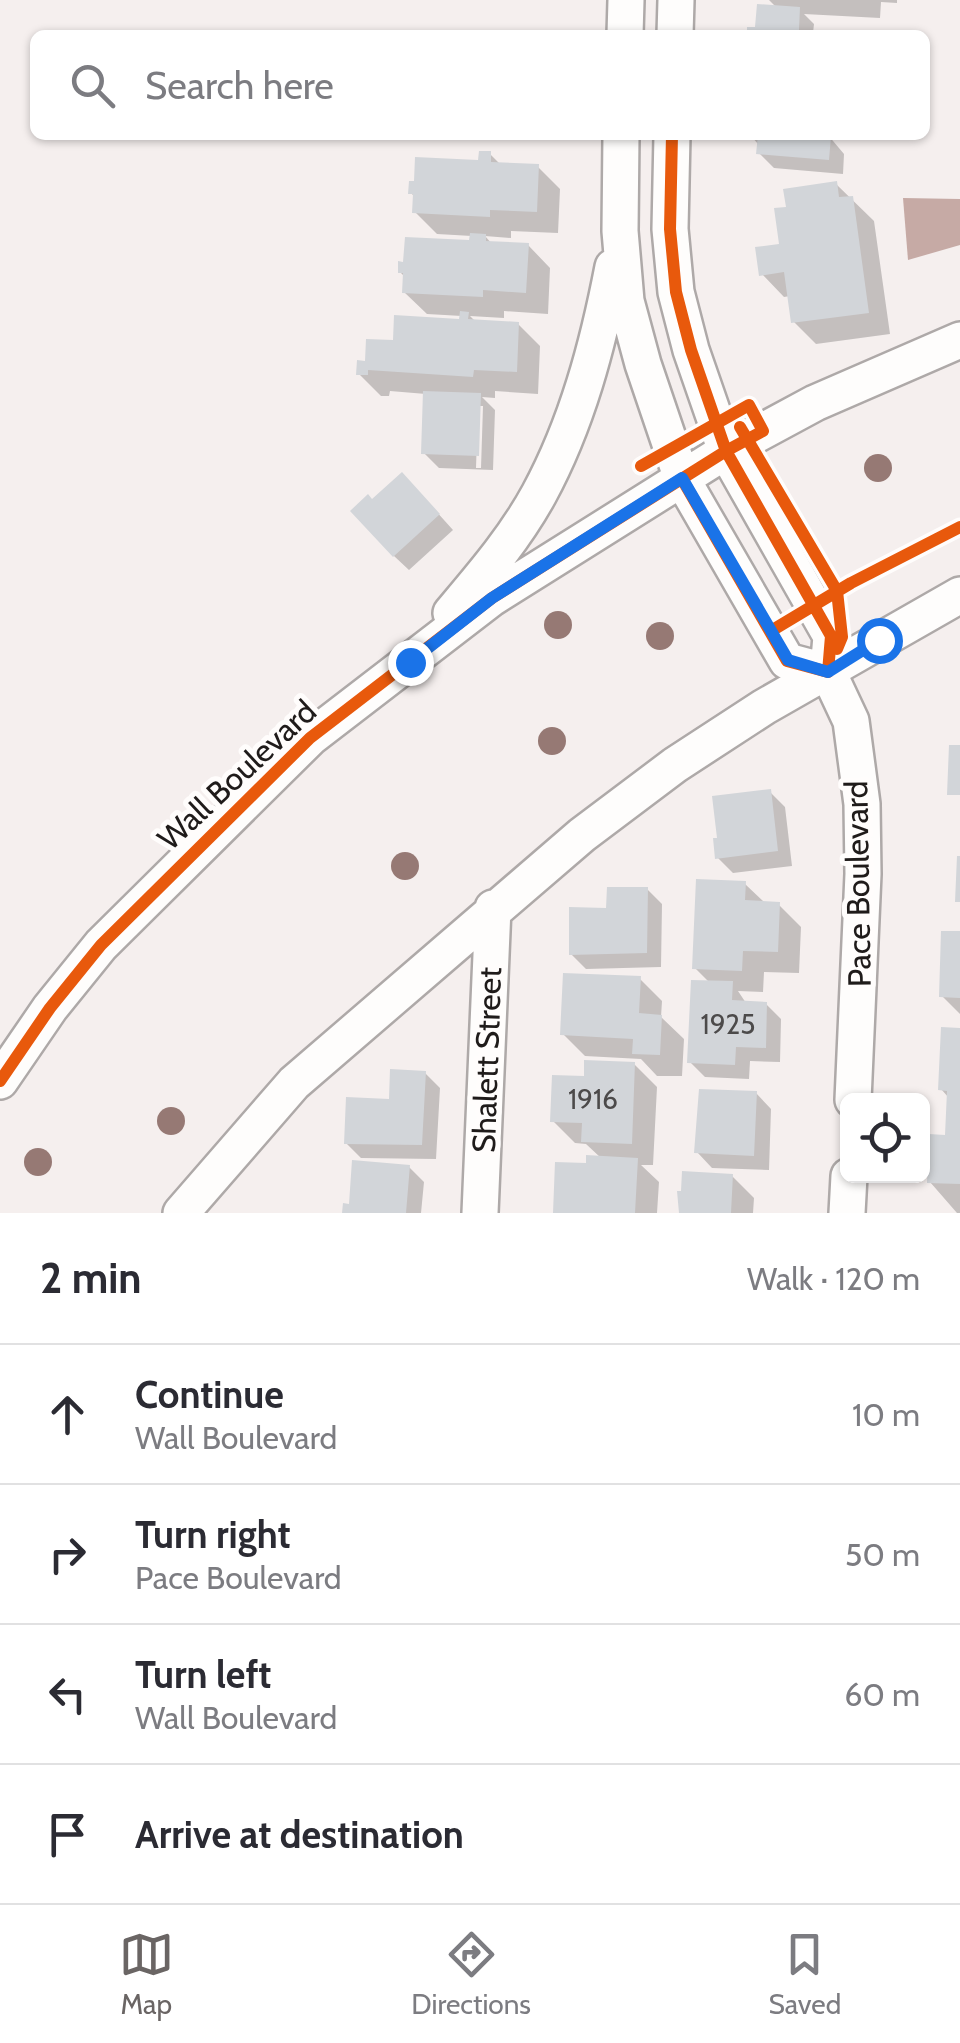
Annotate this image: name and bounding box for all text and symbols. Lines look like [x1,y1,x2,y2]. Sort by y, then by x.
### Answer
search box [30,30,930,140]
icon: search [65,58,120,113]
text: Search here [145,62,334,109]
route start [857,618,903,664]
route end [388,640,434,686]
street label: Wall Boulevard [149,691,324,858]
street label: Pace Boulevard [836,780,879,988]
street label: Shalett Street [464,966,509,1154]
house number: 1925 [701,1007,755,1041]
house number: 1916 [568,1082,618,1116]
map controls [840,1093,930,1183]
button: locate [840,1093,930,1183]
text: 2 min [40,1252,141,1304]
text: Walk · 120 m [747,1259,920,1298]
text: Continue [135,1371,284,1418]
icon: ahead [40,1387,95,1442]
text: 10 m [852,1395,920,1434]
text: Wall Boulevard [135,1418,337,1457]
text: Turn right [135,1511,291,1558]
icon: right [40,1527,95,1582]
text: 50 m [845,1535,920,1574]
text: Pace Boulevard [135,1558,342,1597]
text: Turn left [135,1651,271,1698]
icon: left [40,1667,95,1722]
text: 60 m [844,1675,920,1714]
text: Wall Boulevard [135,1698,337,1737]
icon: arrive [40,1807,95,1862]
text: Arrive at destination [135,1811,464,1858]
tab: Map [119,1927,174,2021]
tab: Directions [411,1927,531,2021]
tab: Saved [769,1927,841,2021]

